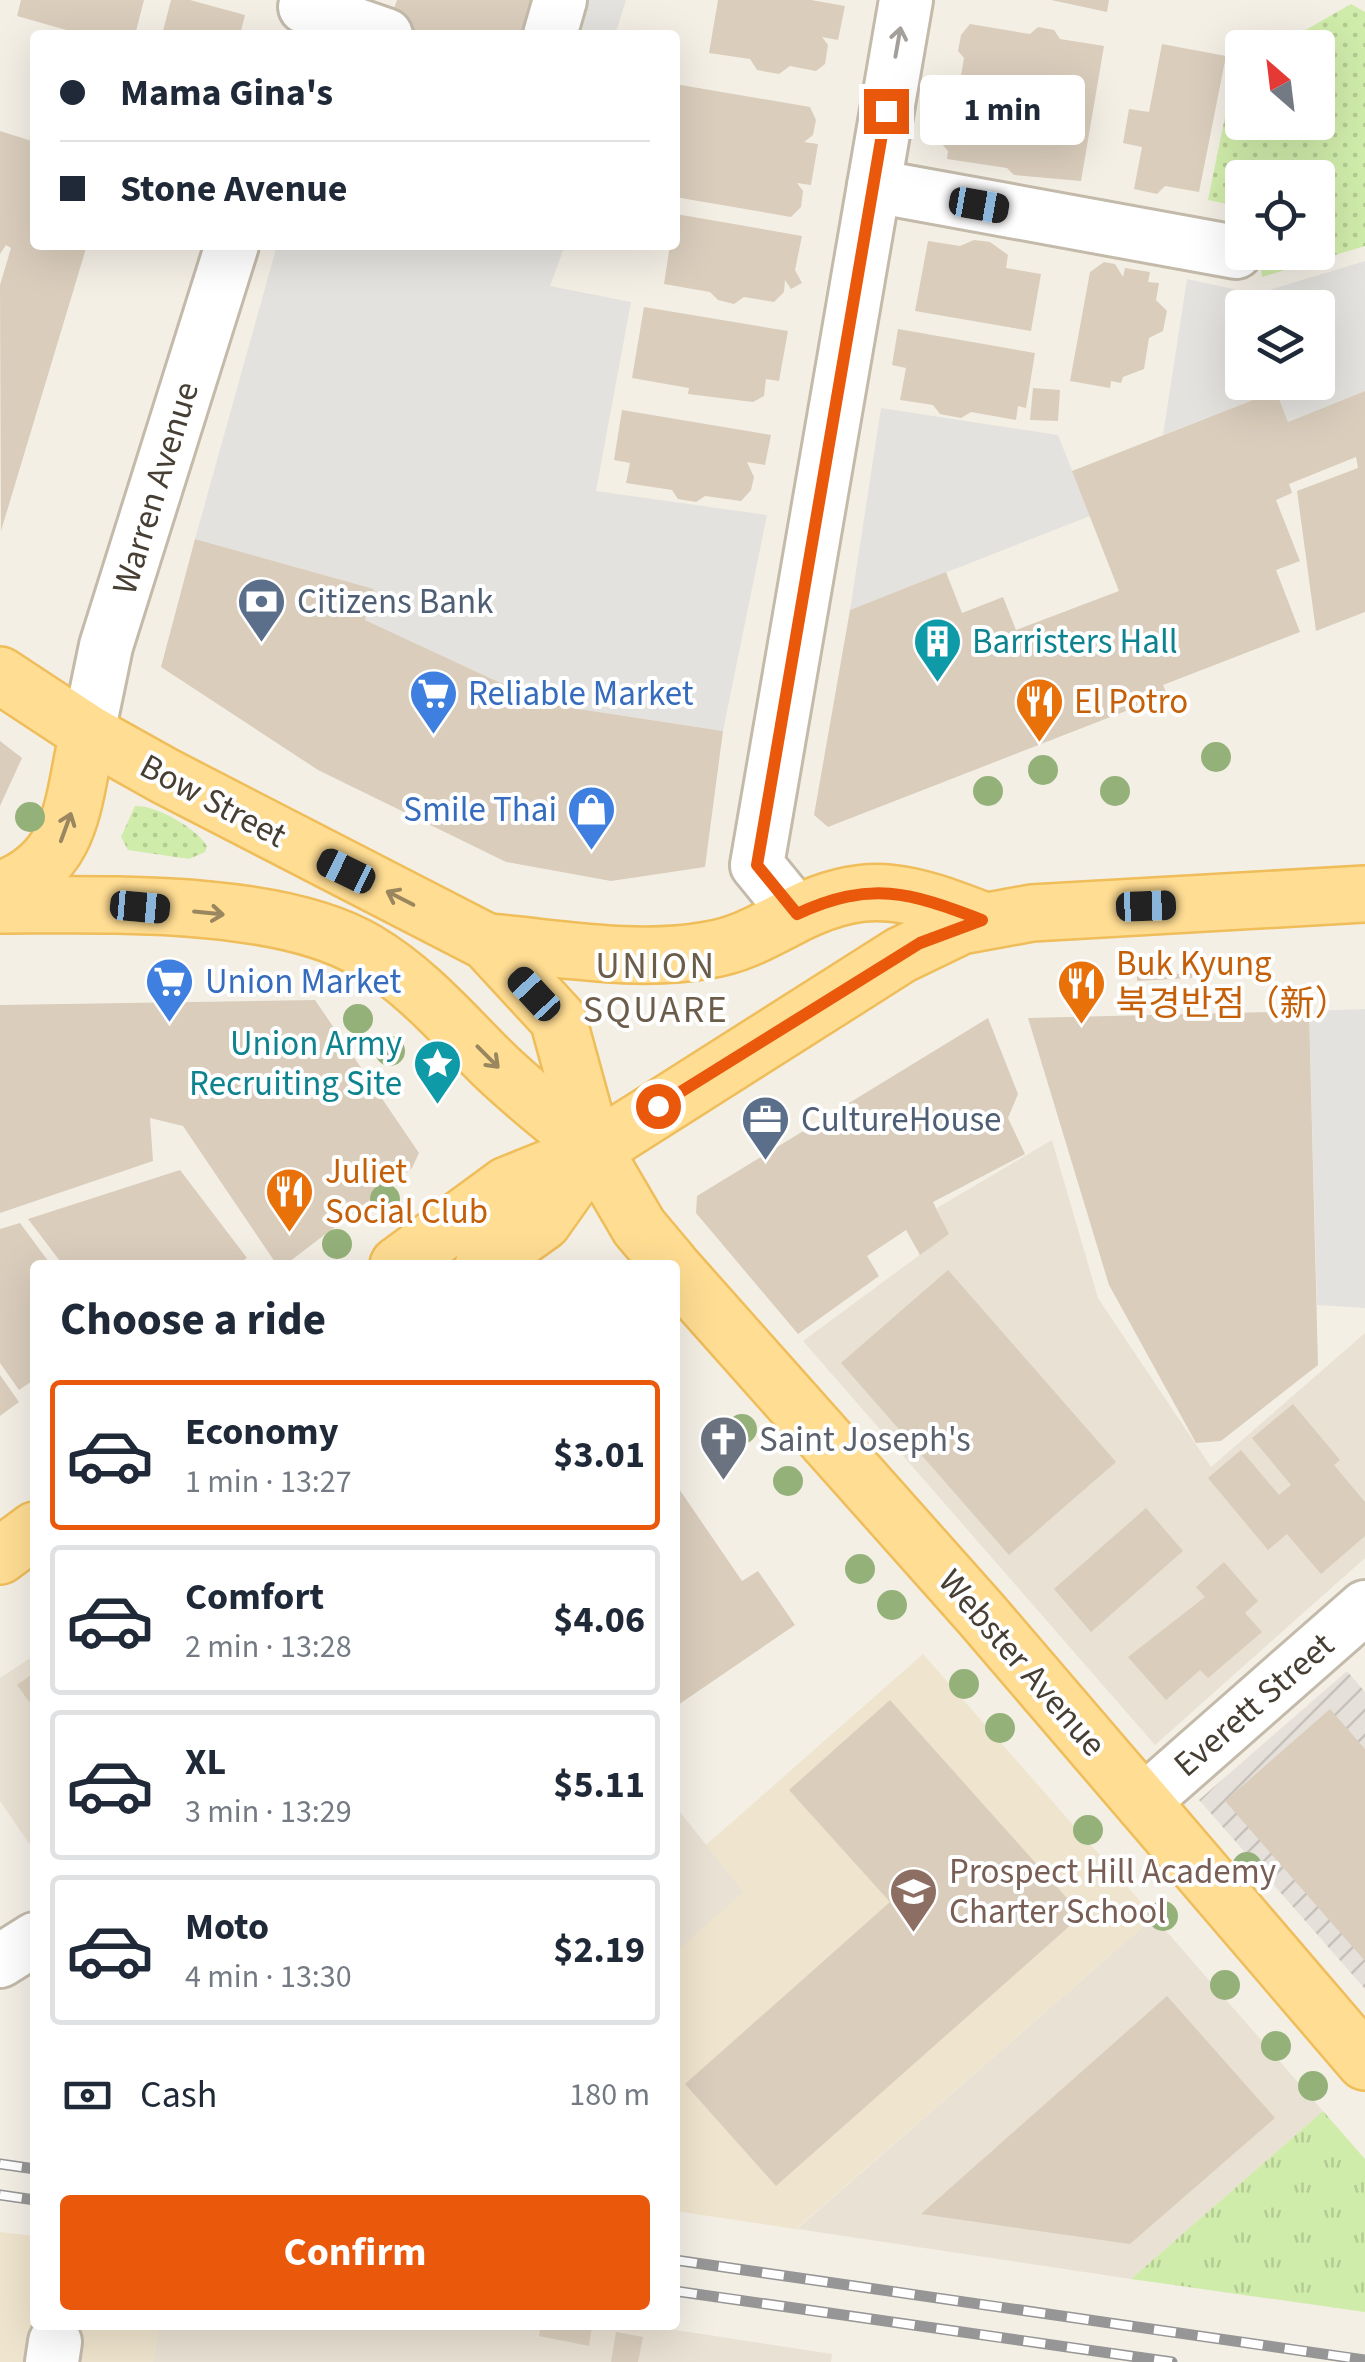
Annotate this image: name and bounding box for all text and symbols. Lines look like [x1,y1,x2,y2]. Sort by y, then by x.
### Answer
one-way arrow [889,26,908,59]
north arrow [1225,30,1335,140]
map controls [1225,30,1335,400]
text: Mama Gina's [120,66,333,120]
callout: 1 min [921,76,1086,146]
text: 1 min [964,87,1041,133]
route end [864,89,909,134]
button: locate [1225,160,1335,270]
text: Stone Avenue [120,162,347,216]
car [947,185,1011,225]
button: layers [1225,290,1335,400]
street label: Warren Avenue [100,376,212,600]
bank icon: Citizens Bank [236,576,288,644]
place label: Citizens Bank [297,577,494,627]
building icon: Barristers Hall [911,616,963,684]
place label: Barristers Hall [972,617,1178,667]
supermarket icon: Reliable Market [407,668,459,736]
place label: Reliable Market [468,669,694,719]
restaurant icon: El Potro [1013,676,1065,744]
place label: El Potro [1074,677,1188,727]
street label: Bow Street [131,742,295,861]
shop icon: Smile Thai [566,784,618,852]
place label: Smile Thai [403,785,557,835]
one-way arrow [58,812,76,843]
car [312,844,380,898]
one-way arrow [386,888,416,907]
car [109,889,171,925]
car [1115,890,1177,922]
one-way arrow [193,904,225,923]
district label: UNION SQUARE [583,939,729,1037]
place label: Buk Kyung 북경반점（新） [1116,939,1350,1029]
supermarket icon: Union Market [144,956,196,1024]
place label: Union Market [205,957,401,1007]
restaurant icon: Buk Kyung 북경반점（新） [1055,958,1107,1026]
car [503,962,565,1026]
place label: Union Army Recruiting Site [189,1019,402,1109]
place icon: Union Army Recruiting Site [411,1038,463,1106]
one-way arrow [476,1045,500,1069]
route start [636,1084,681,1129]
office icon: CultureHouse [740,1094,792,1162]
place label: CultureHouse [801,1095,1001,1145]
place label: Juliet Social Club [325,1147,488,1237]
restaurant icon: Juliet Social Club [264,1166,316,1234]
text: Choose a ride [60,1288,326,1352]
text: Economy [185,1405,338,1459]
icon: car [65,1410,155,1500]
church icon: Saint Joseph's [698,1414,750,1482]
place label: Saint Joseph's [759,1415,971,1465]
text: $3.01 [553,1428,645,1482]
text: 1 min · 13:27 [185,1459,352,1505]
street label: Webster Avenue [926,1558,1118,1768]
text: Comfort [185,1570,324,1624]
icon: car [65,1575,155,1665]
text: $4.06 [553,1593,645,1647]
street label: Everett Street [1163,1621,1345,1789]
text: 2 min · 13:28 [185,1624,352,1670]
text: XL [185,1735,226,1789]
icon: car [65,1740,155,1830]
text: $5.11 [553,1758,645,1812]
text: 3 min · 13:29 [185,1789,352,1835]
place label: Prospect Hill Academy Charter School [949,1847,1276,1937]
school or university icon: Prospect Hill Academy Charter School [888,1866,940,1934]
text: Moto [185,1900,269,1954]
icon: car [65,1905,155,1995]
text: $2.19 [553,1923,645,1977]
text: 4 min · 13:30 [185,1954,352,2000]
icon: cash [60,2068,115,2123]
text: Cash [140,2068,217,2122]
text: 180 m [569,2072,650,2118]
button: Confirm [60,2195,650,2310]

